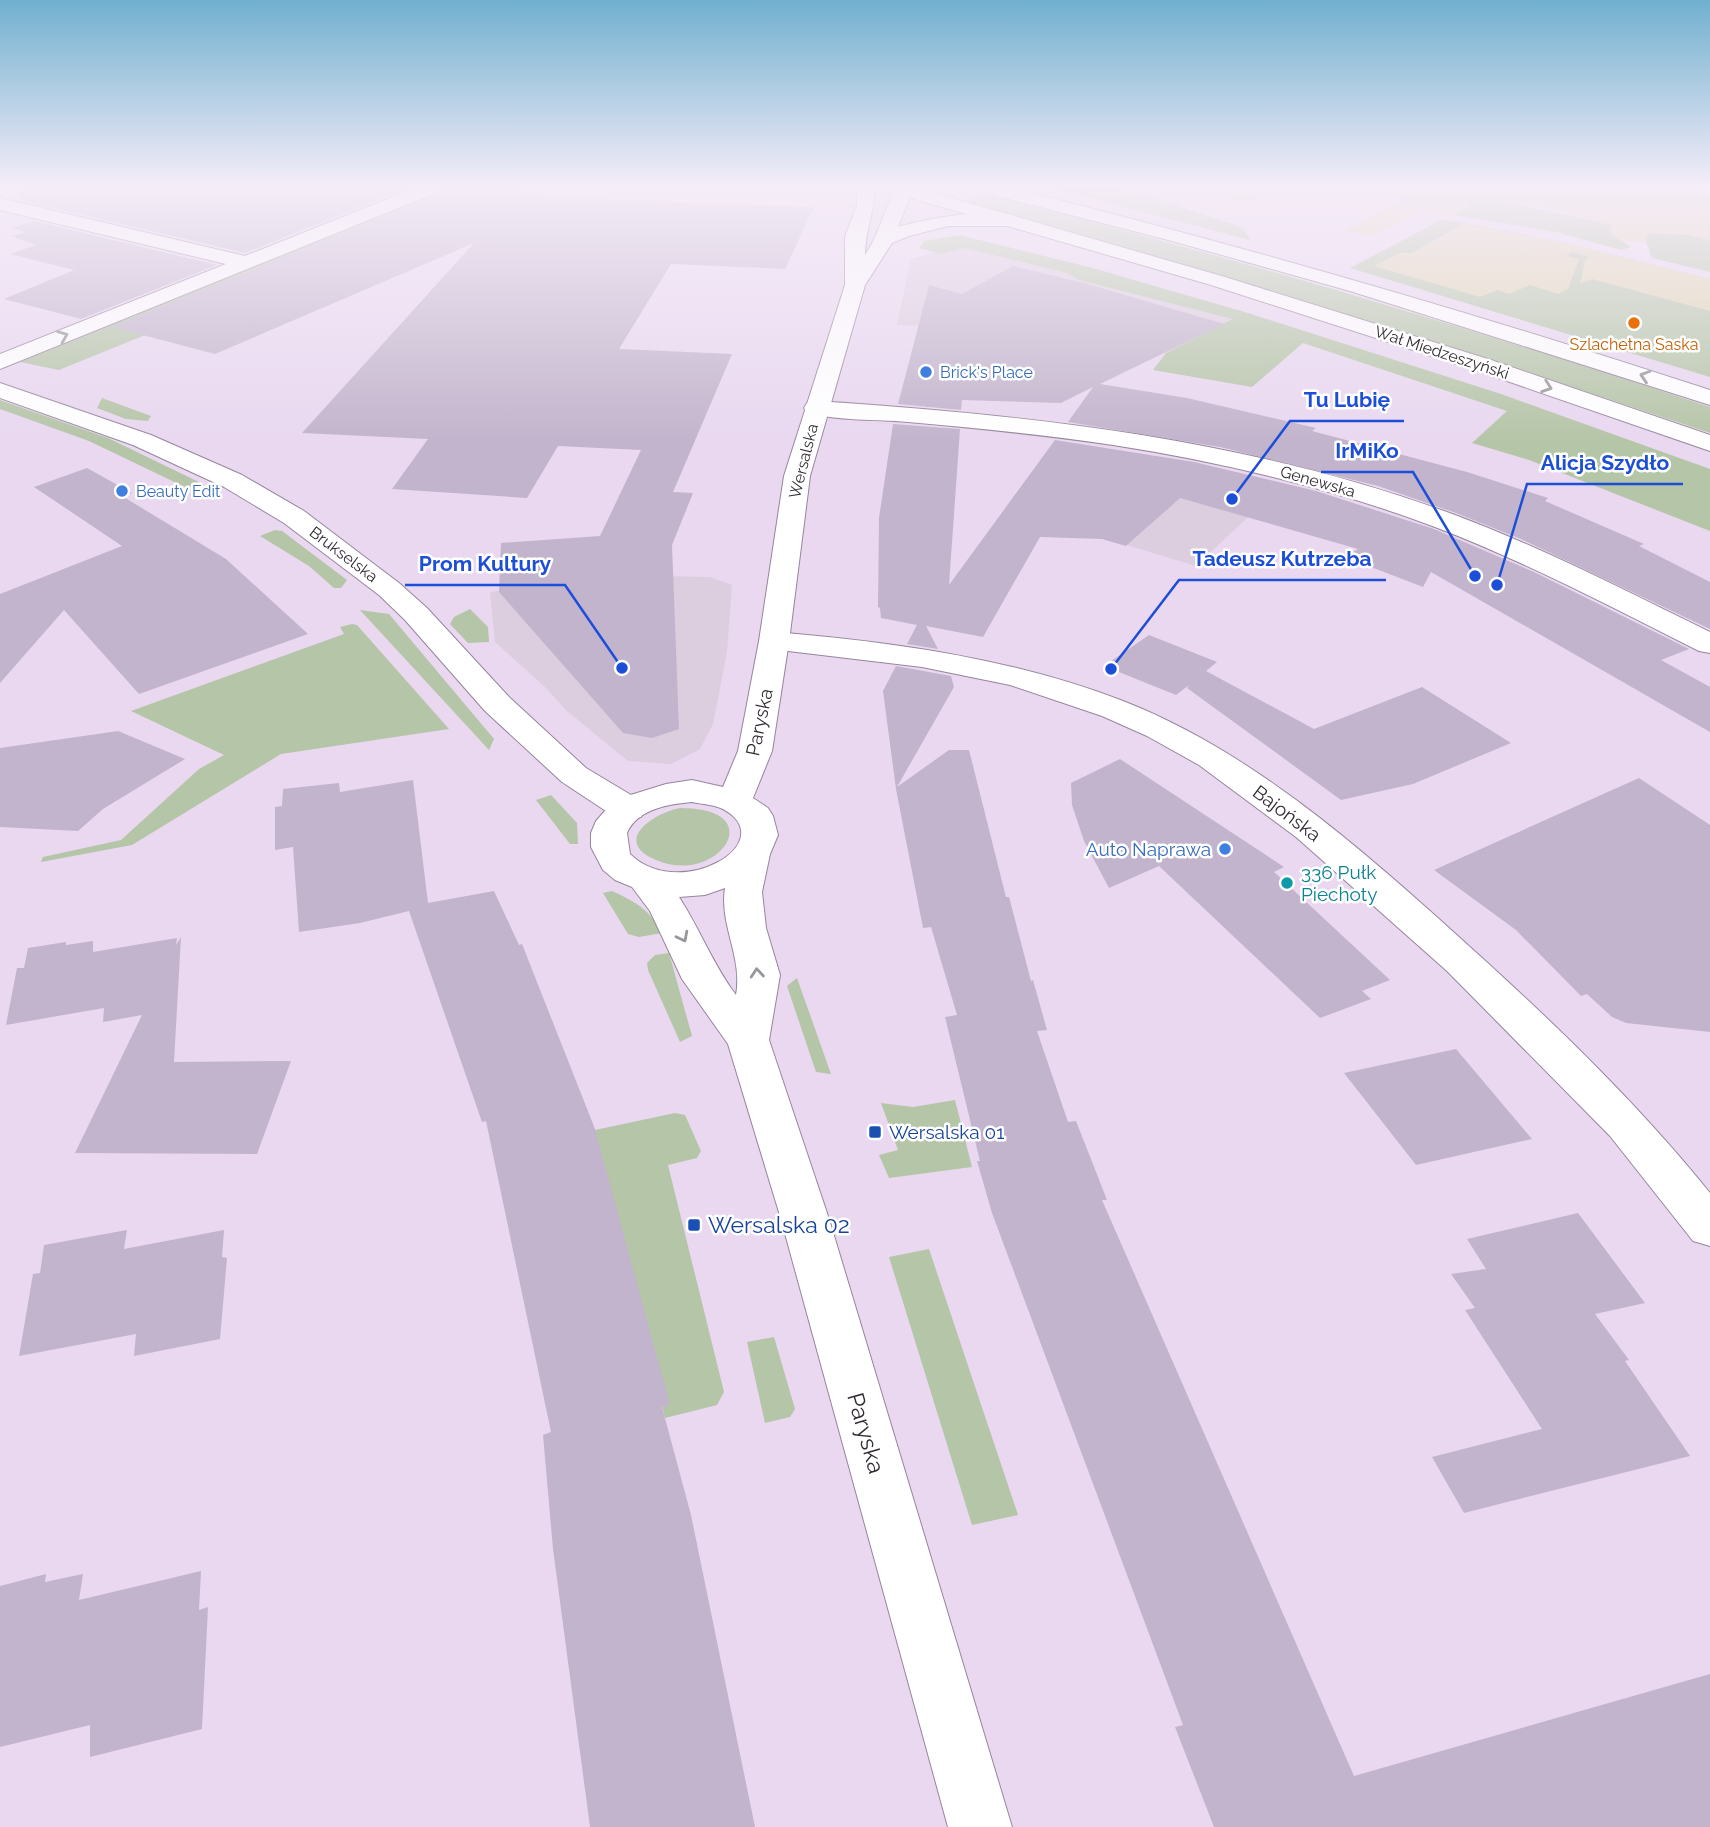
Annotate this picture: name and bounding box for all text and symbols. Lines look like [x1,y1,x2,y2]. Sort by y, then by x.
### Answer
marker: Szlachetna Saska [1626,315,1642,331]
street label: Wał Miedzeszyński [1372,322,1511,383]
one-way arrow [57,330,69,344]
place label: Szlachetna Saska [1570,335,1698,354]
place label: Brick's Place [940,363,1033,382]
marker: Brick's Place [918,364,934,380]
one-way arrow [1639,370,1651,385]
callout: Tu Lubię [1290,379,1404,421]
one-way arrow [1541,379,1553,393]
text: Tu Lubię [1304,387,1391,412]
street label: Wersalska [785,422,822,500]
callout: IrMiKo [1321,430,1413,472]
text: IrMiKo [1335,438,1399,463]
callout: Alicja Szydło [1527,442,1683,484]
text: Alicja Szydło [1541,450,1669,475]
street label: Genewska [1278,462,1358,501]
place label: Beauty Edit [136,482,221,501]
marker: Beauty Edit [114,483,130,499]
street label: Brukselska [306,523,382,586]
callout: Tadeusz Kutrzeba [1179,538,1386,580]
callout: Prom Kultury [405,543,565,585]
text: Tadeusz Kutrzeba [1192,546,1372,571]
text: Prom Kultury [419,551,552,576]
street label: Paryska [741,686,777,758]
street label: Bajońska [1249,780,1325,846]
place label: Auto Naprawa [1086,838,1211,860]
marker: Auto Naprawa [1217,841,1233,857]
place label: 336 Pułk Piechoty [1301,861,1377,905]
marker: 336 Pułk Piechoty [1279,875,1295,891]
one-way arrow [675,930,688,942]
one-way arrow [750,967,765,978]
place label: Wersalska 01 [889,1121,1004,1143]
marker: Wersalska 01 [867,1124,883,1140]
place label: Wersalska 02 [708,1211,850,1238]
marker: Wersalska 02 [686,1217,702,1233]
street label: Paryska [842,1389,891,1476]

